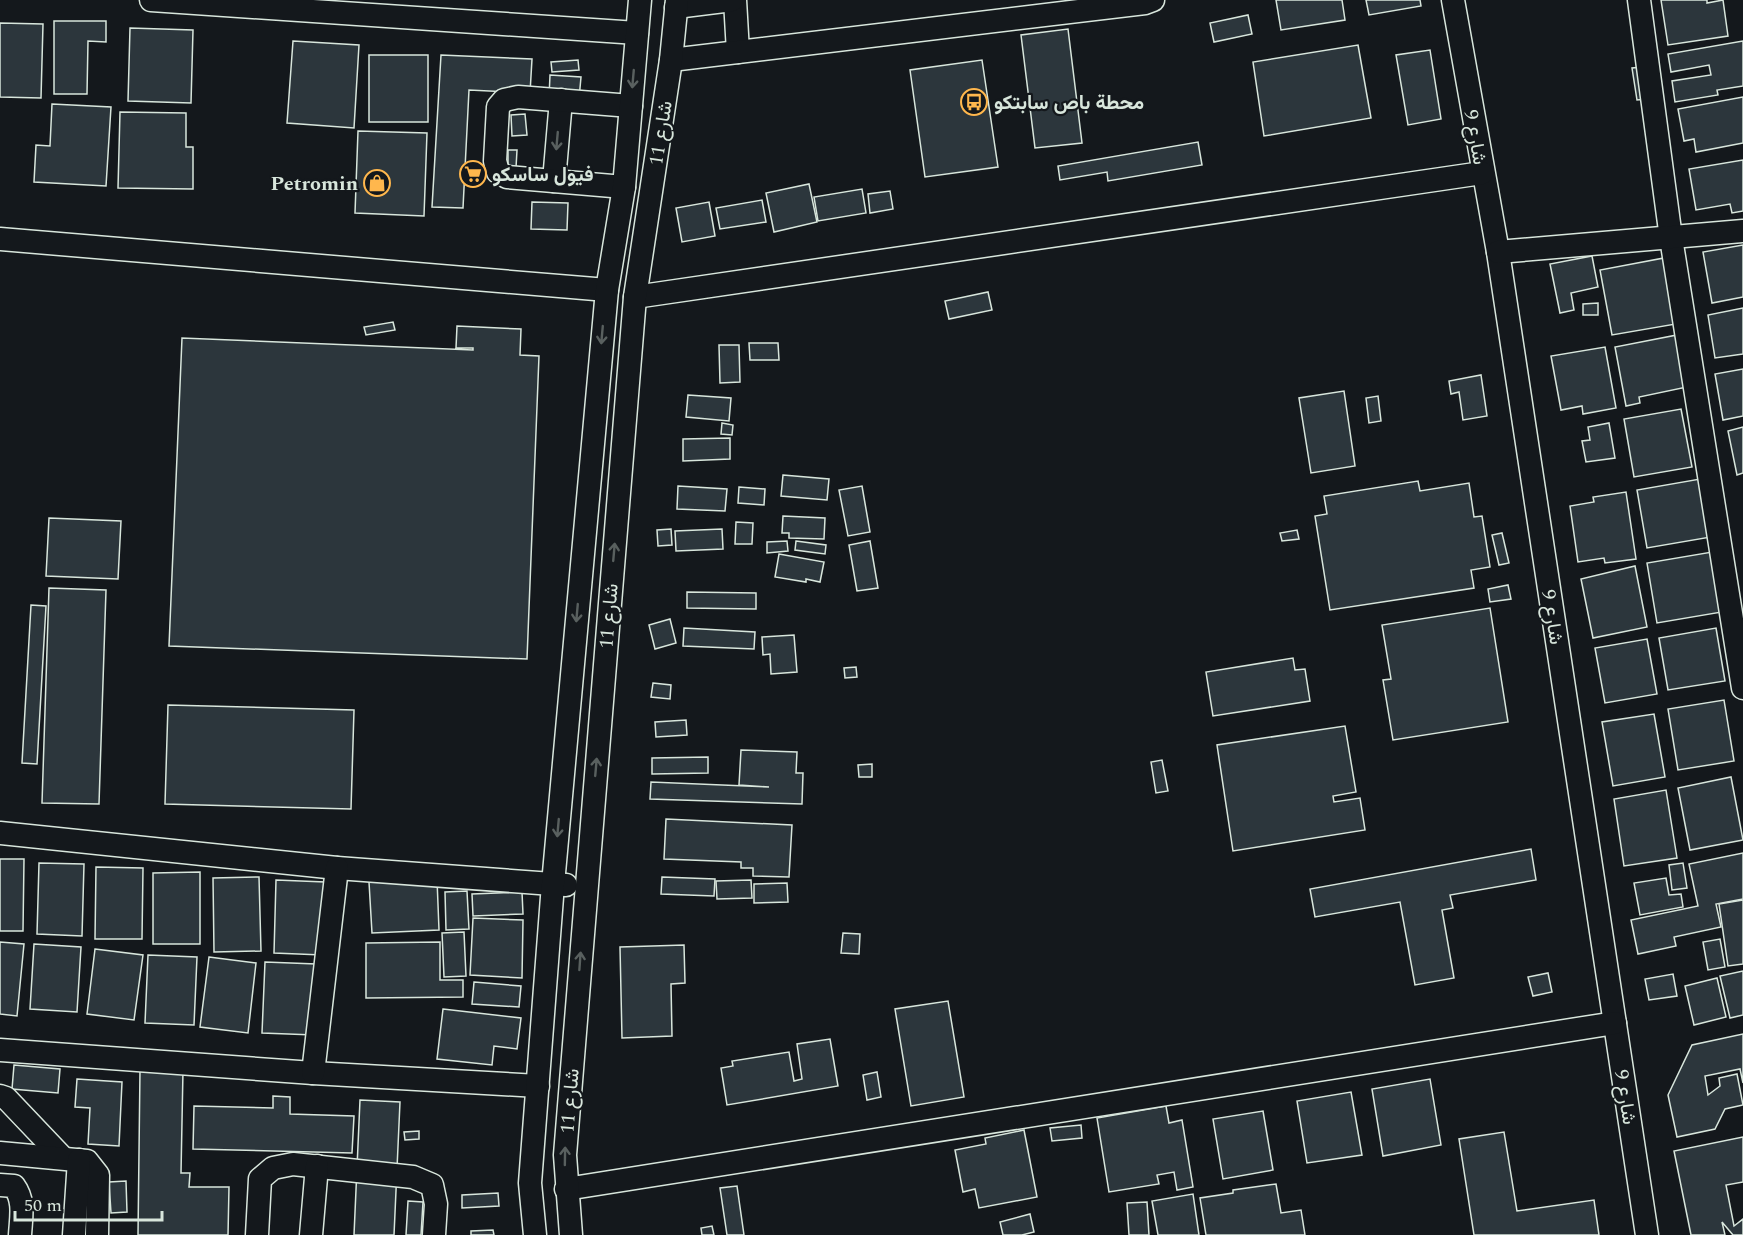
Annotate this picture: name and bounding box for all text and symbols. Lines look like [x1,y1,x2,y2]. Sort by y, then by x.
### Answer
one-way arrow [627,69,638,89]
bus stop icon: محطة باص سابتكو [959,87,989,117]
place label: محطة باص سابتكو [994,88,1144,118]
street label: شارع 11 [641,99,681,168]
street label: شارع 9 [1455,107,1495,167]
one-way arrow [551,130,562,150]
supermarket icon: فيول ساسكو [458,159,488,189]
place label: فيول ساسكو [492,160,594,190]
shop icon: Petromin [362,168,392,198]
place label: Petromin [270,169,358,199]
one-way arrow [597,325,608,345]
one-way arrow [609,542,620,562]
street label: شارع 11 [591,582,627,650]
street label: شارع 9 [1533,588,1571,647]
one-way arrow [571,603,582,623]
one-way arrow [591,758,602,777]
one-way arrow [552,818,563,838]
one-way arrow [575,952,586,972]
street label: شارع 11 [552,1067,588,1135]
street label: شارع 9 [1606,1068,1644,1127]
one-way arrow [560,1146,571,1166]
scale bar [15,1184,162,1222]
text: 50 m [24,1192,62,1219]

